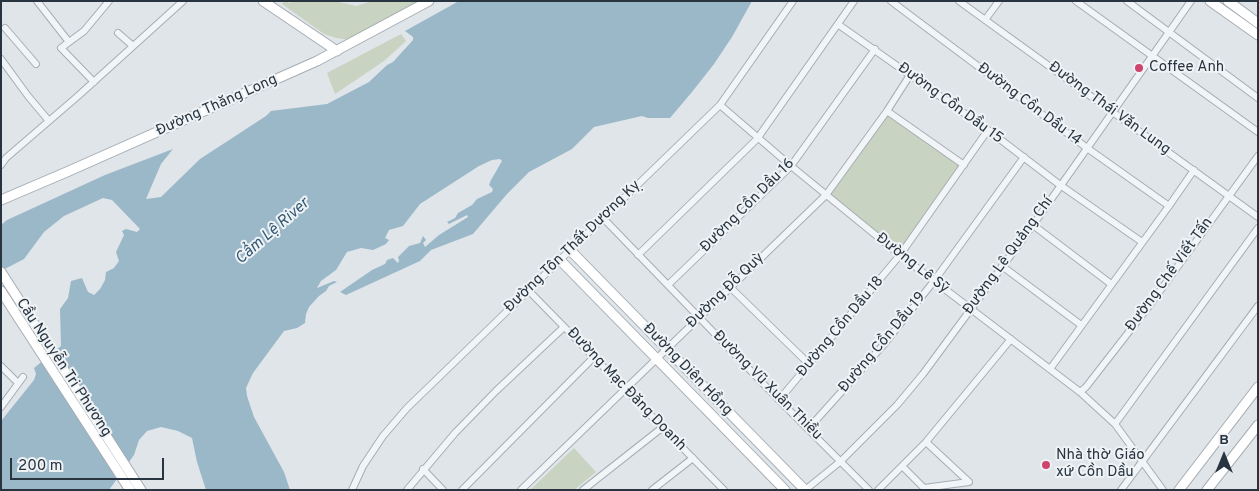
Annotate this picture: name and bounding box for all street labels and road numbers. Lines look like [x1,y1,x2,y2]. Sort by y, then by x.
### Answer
street label: Đường Thái Văn Lung [1044,59,1174,159]
street label: Đường Cồn Dầu 15 [894,60,1006,148]
street label: Đường Cồn Dầu 14 [973,60,1085,150]
street label: Đường Thăng Long [154,71,280,141]
street label: Đường Cồn Dầu 16 [697,155,799,257]
street label: Đường Tôn Thất Dương Kỵ [501,177,645,317]
street label: Đường Lê Quảng Chí [960,194,1058,318]
street label: Đường Chế Viết Tấn [1123,215,1217,335]
street label: Đường Lê Sỹ [872,230,952,298]
street label: Đường Đỗ Quỳ [683,250,769,332]
street label: Đường Cồn Dầu 18 [794,273,888,381]
street label: Đường Cồn Dầu 19 [836,289,930,397]
street label: Cầu Nguyễn Tri Phương [11,295,115,441]
street label: Đường Diên Hồng [638,320,736,420]
street label: Đường Mạc Đăng Doanh [562,325,690,455]
street label: Đường Vũ Xuân Thiều [709,328,825,444]

